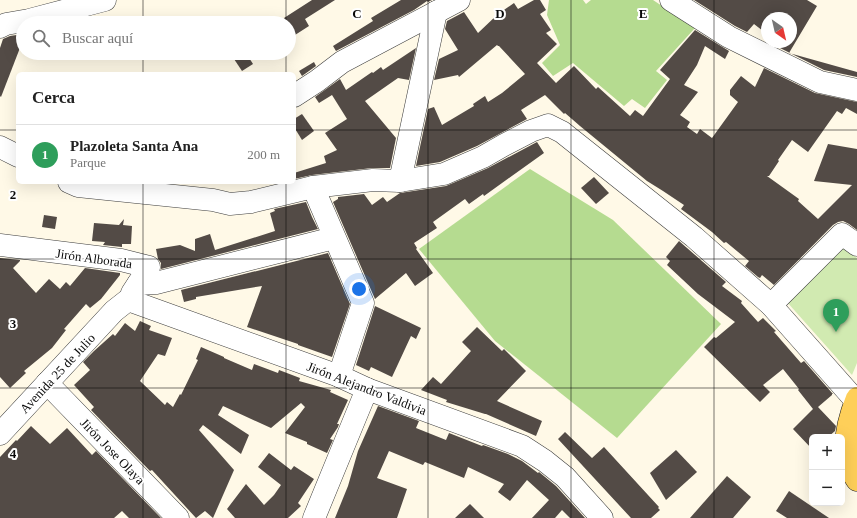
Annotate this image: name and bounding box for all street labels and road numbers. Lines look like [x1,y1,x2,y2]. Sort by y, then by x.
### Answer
street label: Jirón Alborada [55,246,133,271]
street label: Avenida 25 de Julio [17,330,98,416]
street label: Jirón Alejandro Valdivia [305,359,429,418]
street label: Jirón Jose Olaya [77,415,148,488]

